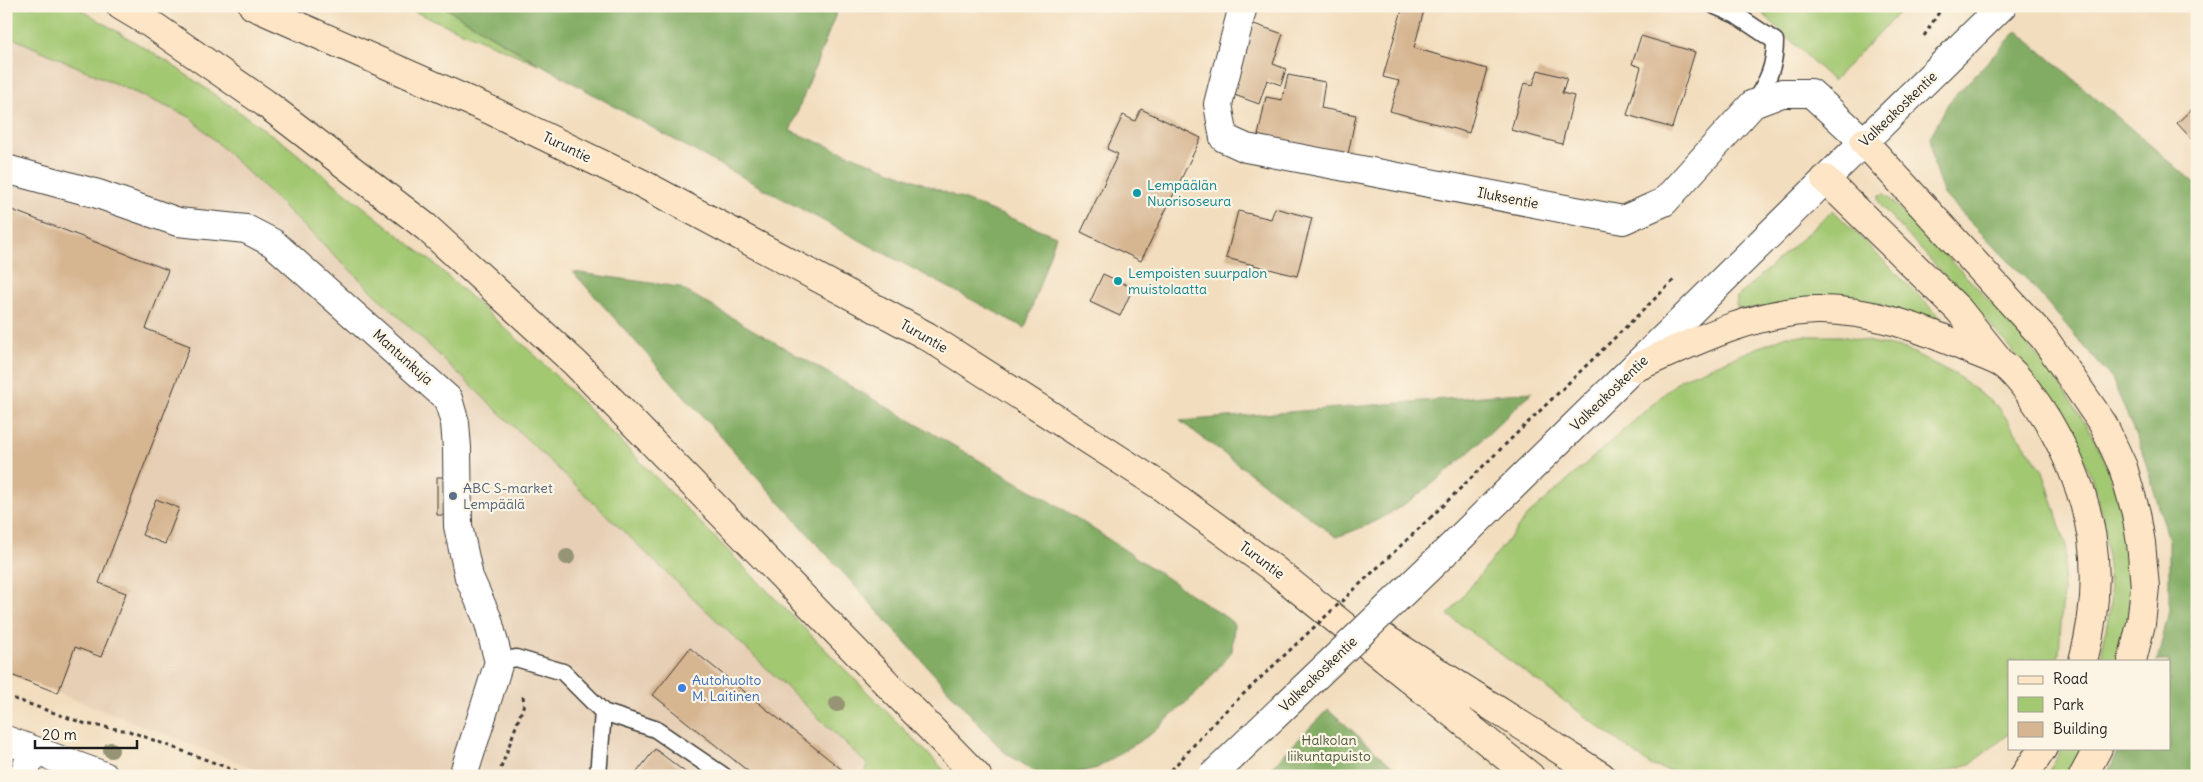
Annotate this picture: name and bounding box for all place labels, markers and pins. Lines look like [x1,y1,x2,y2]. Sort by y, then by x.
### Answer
place label: Lempäälän Nuorisoseura [1147,176,1231,210]
marker: Lempäälän Nuorisoseura [1131,187,1143,199]
place label: Lempoisten suurpalon muistolaatta [1128,264,1267,298]
marker: Lempoisten suurpalon muistolaatta [1112,275,1124,287]
place label: ABC S-market Lempäälä [463,479,553,513]
marker: ABC S-market Lempäälä [447,490,459,502]
place label: Autohuolto M. Laitinen [692,671,762,705]
marker: Autohuolto M. Laitinen [676,682,688,694]

